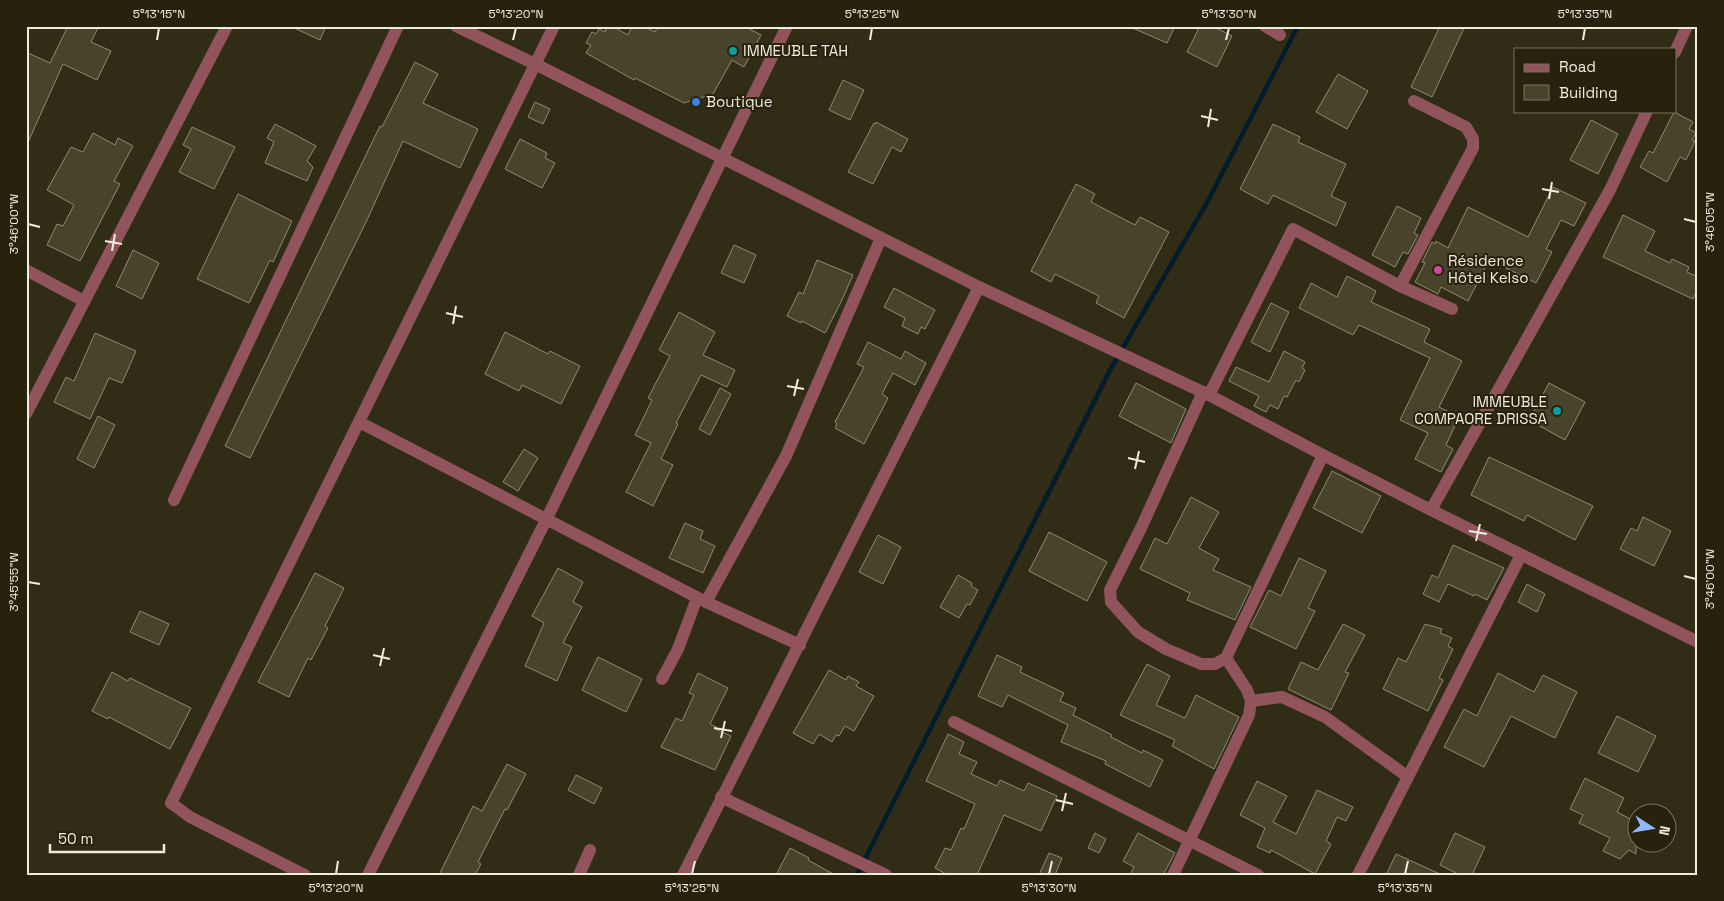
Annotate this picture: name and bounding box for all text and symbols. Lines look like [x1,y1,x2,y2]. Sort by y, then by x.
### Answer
text: 5°13'15"N [133,6,185,22]
text: 5°13'20"N [488,6,544,22]
text: 5°13'25"N [845,6,899,22]
text: 5°13'30"N [1201,6,1257,22]
text: 5°13'35"N [1558,6,1612,22]
place label: IMMEUBLE TAH [743,41,848,60]
marker: IMMEUBLE TAH [727,45,739,57]
legend [1514,48,1676,112]
text: Road [1559,57,1596,76]
text: Building [1559,83,1618,102]
place label: Boutique [706,92,773,111]
marker: Boutique [690,96,702,108]
text: 3°46'05"W [1702,191,1718,252]
text: 3°46'00"W [6,193,22,254]
place label: Résidence Hôtel Kelso [1448,251,1528,287]
marker: Résidence Hôtel Kelso [1432,264,1444,276]
place label: IMMEUBLE COMPAORE DRISSA [1414,392,1548,428]
marker: IMMEUBLE COMPAORE DRISSA [1551,405,1563,417]
text: 3°46'00"W [1702,548,1718,609]
text: 3°45'55"W [6,552,22,612]
north arrow [1626,804,1676,854]
scale bar [50,821,164,853]
text: N [1655,824,1674,837]
text: 50 m [58,829,93,848]
text: 5°13'20"N [308,880,364,896]
text: 5°13'25"N [665,880,719,896]
text: 5°13'30"N [1021,880,1077,896]
text: 5°13'35"N [1378,880,1432,896]

